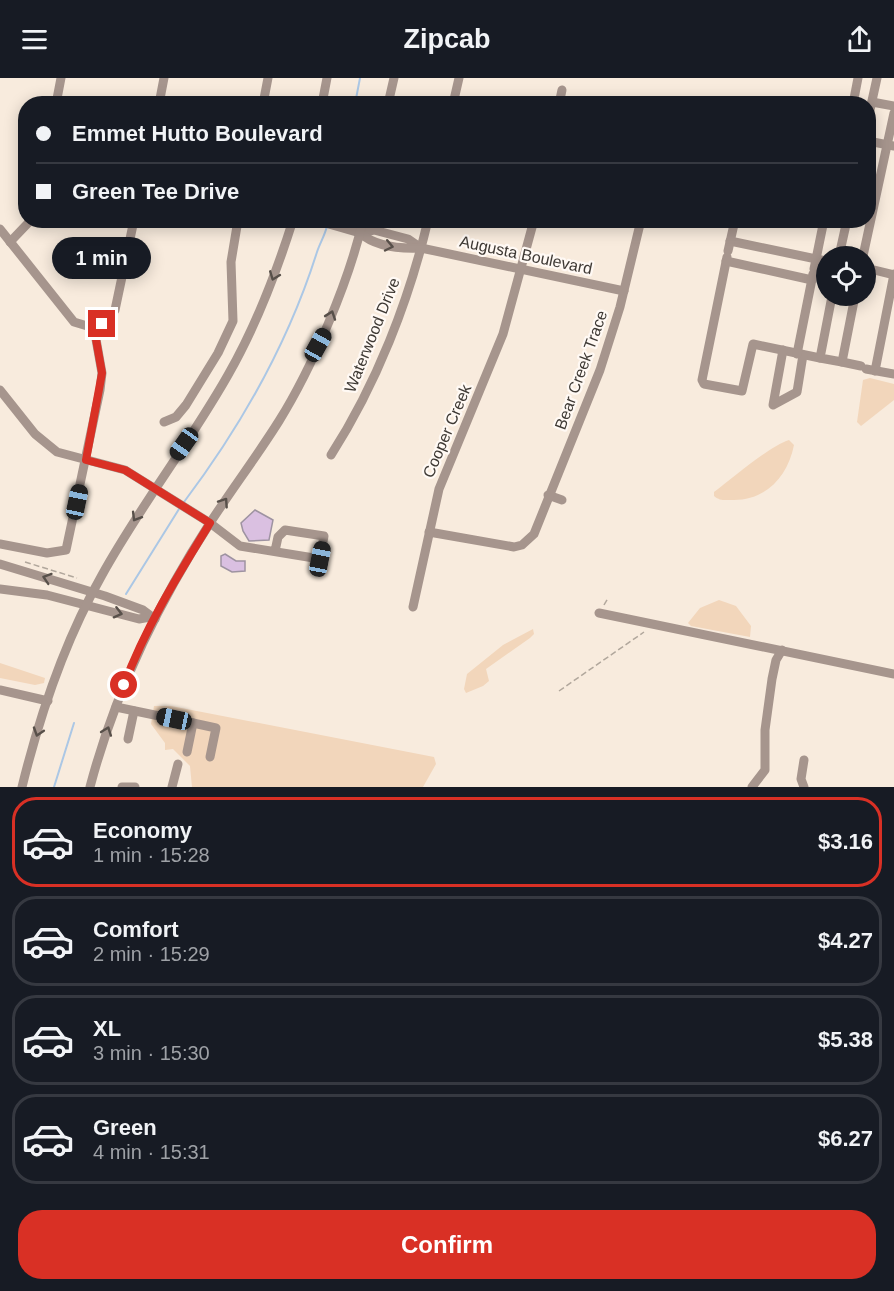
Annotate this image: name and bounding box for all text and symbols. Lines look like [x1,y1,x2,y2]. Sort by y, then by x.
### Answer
icon: menu [18,23,51,56]
icon: share [843,23,876,56]
text: Zipcab [403,24,491,54]
text: Emmet Hutto Boulevard [72,121,323,146]
text: Green Tee Drive [72,179,239,204]
street label: Augusta Boulevard [458,233,594,277]
callout: 1 min [52,237,152,279]
one-way arrow [383,239,393,252]
map controls [816,246,876,306]
button: locate [816,246,876,306]
text: 1 min [75,247,128,269]
one-way arrow [269,270,281,281]
street label: Waterwood Drive [341,275,403,395]
street label: Bear Creek Trace [552,308,610,432]
route end [88,310,115,337]
one-way arrow [324,310,336,321]
car [301,325,335,365]
street label: Cooper Creek [420,381,475,480]
car [166,424,202,464]
car [64,483,90,521]
one-way arrow [217,498,228,509]
one-way arrow [132,511,143,521]
car [308,540,332,578]
one-way arrow [42,573,53,585]
one-way arrow [113,606,123,619]
route start [110,671,137,698]
car [155,706,193,732]
one-way arrow [32,726,45,737]
one-way arrow [100,726,112,737]
icon: car [21,815,75,869]
text: Economy [93,818,192,843]
text: $3.16 [818,829,873,854]
text: 1 min · 15:28 [93,844,210,866]
icon: car [21,914,75,968]
text: Comfort [93,917,179,942]
text: $4.27 [818,928,873,953]
text: 2 min · 15:29 [93,943,210,965]
icon: car [21,1013,75,1067]
text: XL [93,1016,121,1041]
text: $5.38 [818,1027,873,1052]
text: 3 min · 15:30 [93,1042,210,1064]
icon: car [21,1112,75,1166]
text: Green [93,1115,157,1140]
text: $6.27 [818,1126,873,1151]
text: 4 min · 15:31 [93,1141,210,1163]
button: Confirm [18,1210,876,1279]

